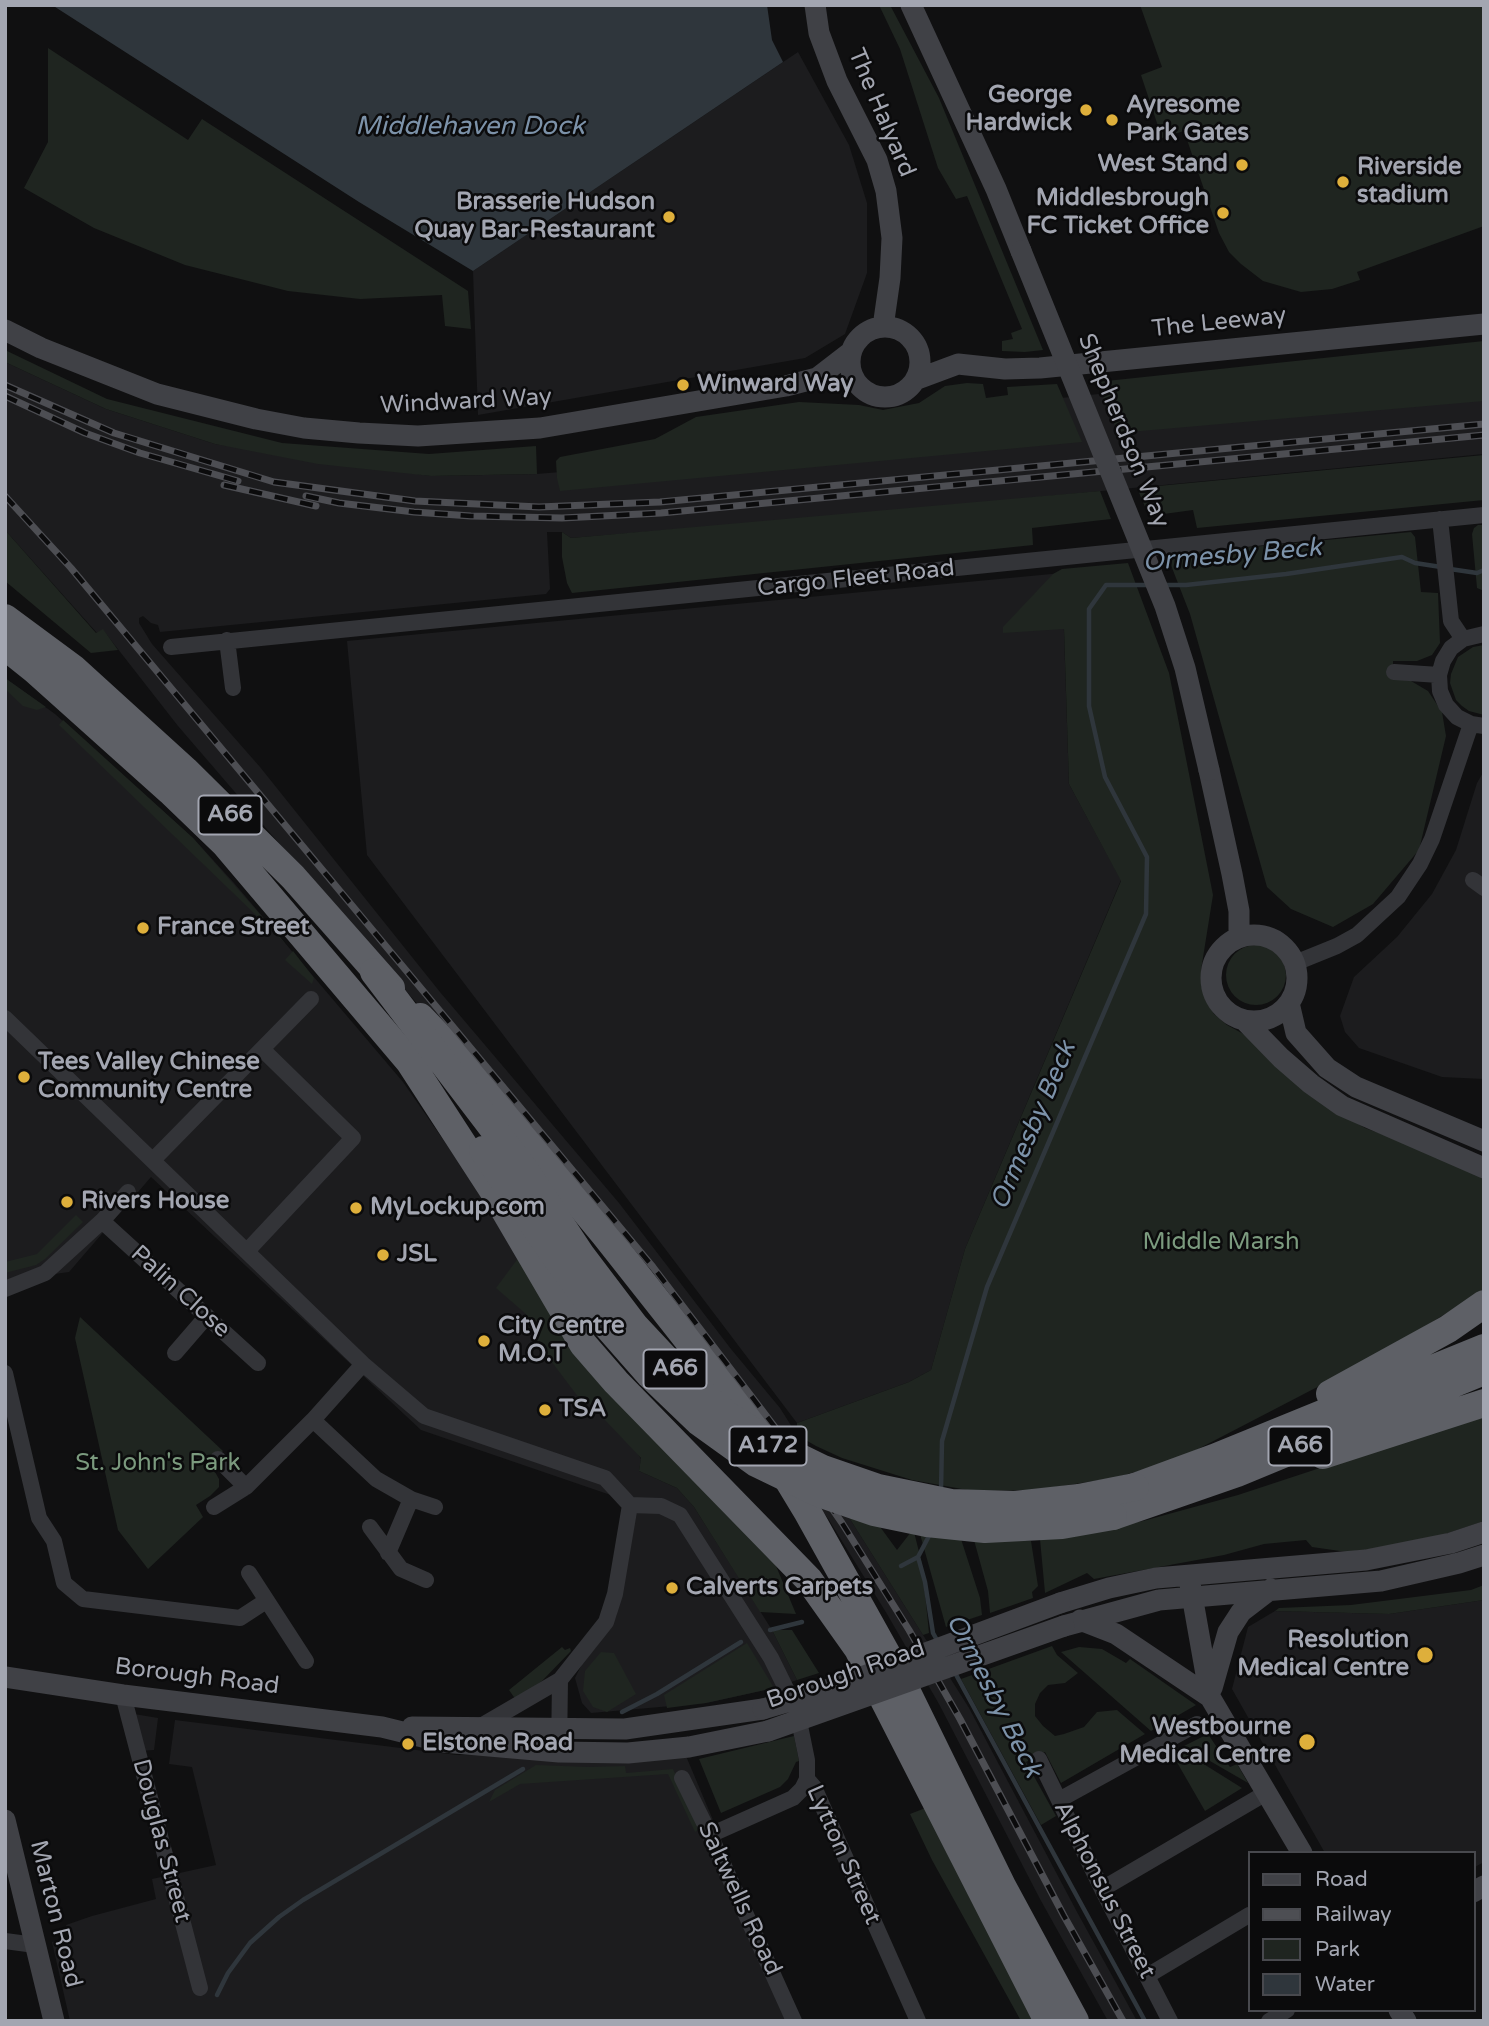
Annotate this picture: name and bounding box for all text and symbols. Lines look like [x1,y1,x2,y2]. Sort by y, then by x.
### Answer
street label: The Halyard [841,44,921,182]
place label: George Hardwick [966,82,1072,138]
place label: Ayresome Park Gates [1126,92,1249,148]
marker: George Hardwick [1078,102,1094,118]
water label: Middlehaven Dock [355,111,585,143]
marker: Ayresome Park Gates [1104,112,1120,128]
place label: West Stand [1098,151,1228,179]
place label: Riverside stadium [1357,154,1462,210]
marker: West Stand [1234,157,1250,173]
marker: Riverside stadium [1335,174,1351,190]
place label: Middlesbrough FC Ticket Office [1026,185,1209,241]
place label: Brasserie Hudson Quay Bar-Restaurant [414,189,655,245]
marker: Middlesbrough FC Ticket Office [1215,205,1231,221]
marker: Brasserie Hudson Quay Bar-Restaurant [661,209,677,225]
street label: The Leeway [1150,302,1288,344]
street label: Shepherdson Way [1071,330,1175,532]
place label: Winward Way [697,371,853,399]
marker: Winward Way [675,377,691,393]
street label: Windward Way [379,383,553,421]
water label: Ormesby Beck [1141,533,1323,579]
street label: Cargo Fleet Road [756,554,956,604]
road number: A66 [198,796,262,834]
place label: France Street [157,914,309,942]
marker: France Street [135,920,151,936]
water label: Ormesby Beck [985,1037,1083,1215]
place label: Tees Valley Chinese Community Centre [38,1049,260,1105]
marker: Tees Valley Chinese Community Centre [16,1069,32,1085]
place label: Rivers House [81,1188,229,1216]
marker: Rivers House [59,1194,75,1210]
place label: MyLockup.com [370,1194,545,1222]
marker: MyLockup.com [348,1200,364,1216]
park label: Middle Marsh [1142,1229,1300,1257]
street label: Palin Close [124,1240,236,1344]
place label: JSL [397,1241,437,1269]
marker: JSL [375,1247,391,1263]
place label: City Centre M.O.T [498,1313,625,1369]
marker: City Centre M.O.T [476,1333,492,1349]
road number: A66 [644,1350,706,1388]
place label: TSA [559,1396,606,1424]
marker: TSA [537,1402,553,1418]
road number: A172 [730,1427,806,1466]
road number: A66 [1268,1427,1332,1466]
park label: St. John's Park [75,1450,241,1478]
place label: Calverts Carpets [686,1574,873,1602]
marker: Calverts Carpets [664,1580,680,1596]
water label: Ormesby Beck [938,1609,1048,1783]
place label: Resolution Medical Centre [1237,1627,1409,1683]
street label: Borough Road [763,1634,929,1716]
marker: Resolution Medical Centre [1415,1645,1435,1665]
street label: Borough Road [113,1653,281,1701]
place label: Westbourne Medical Centre [1119,1714,1291,1770]
place label: Elstone Road [422,1730,573,1758]
marker: Westbourne Medical Centre [1297,1732,1317,1752]
marker: Elstone Road [400,1736,416,1752]
street label: Douglas Street [125,1756,197,1926]
street label: Lytton Street [799,1781,887,1929]
street label: Alphonsus Street [1047,1797,1161,1983]
street label: Saltwells Road [691,1818,787,1980]
street label: Marton Road [23,1837,87,1991]
legend [1248,1851,1475,2012]
text: Road [1315,1867,1368,1892]
text: Railway [1315,1902,1392,1927]
text: Park [1315,1937,1360,1962]
text: Water [1315,1972,1375,1997]

